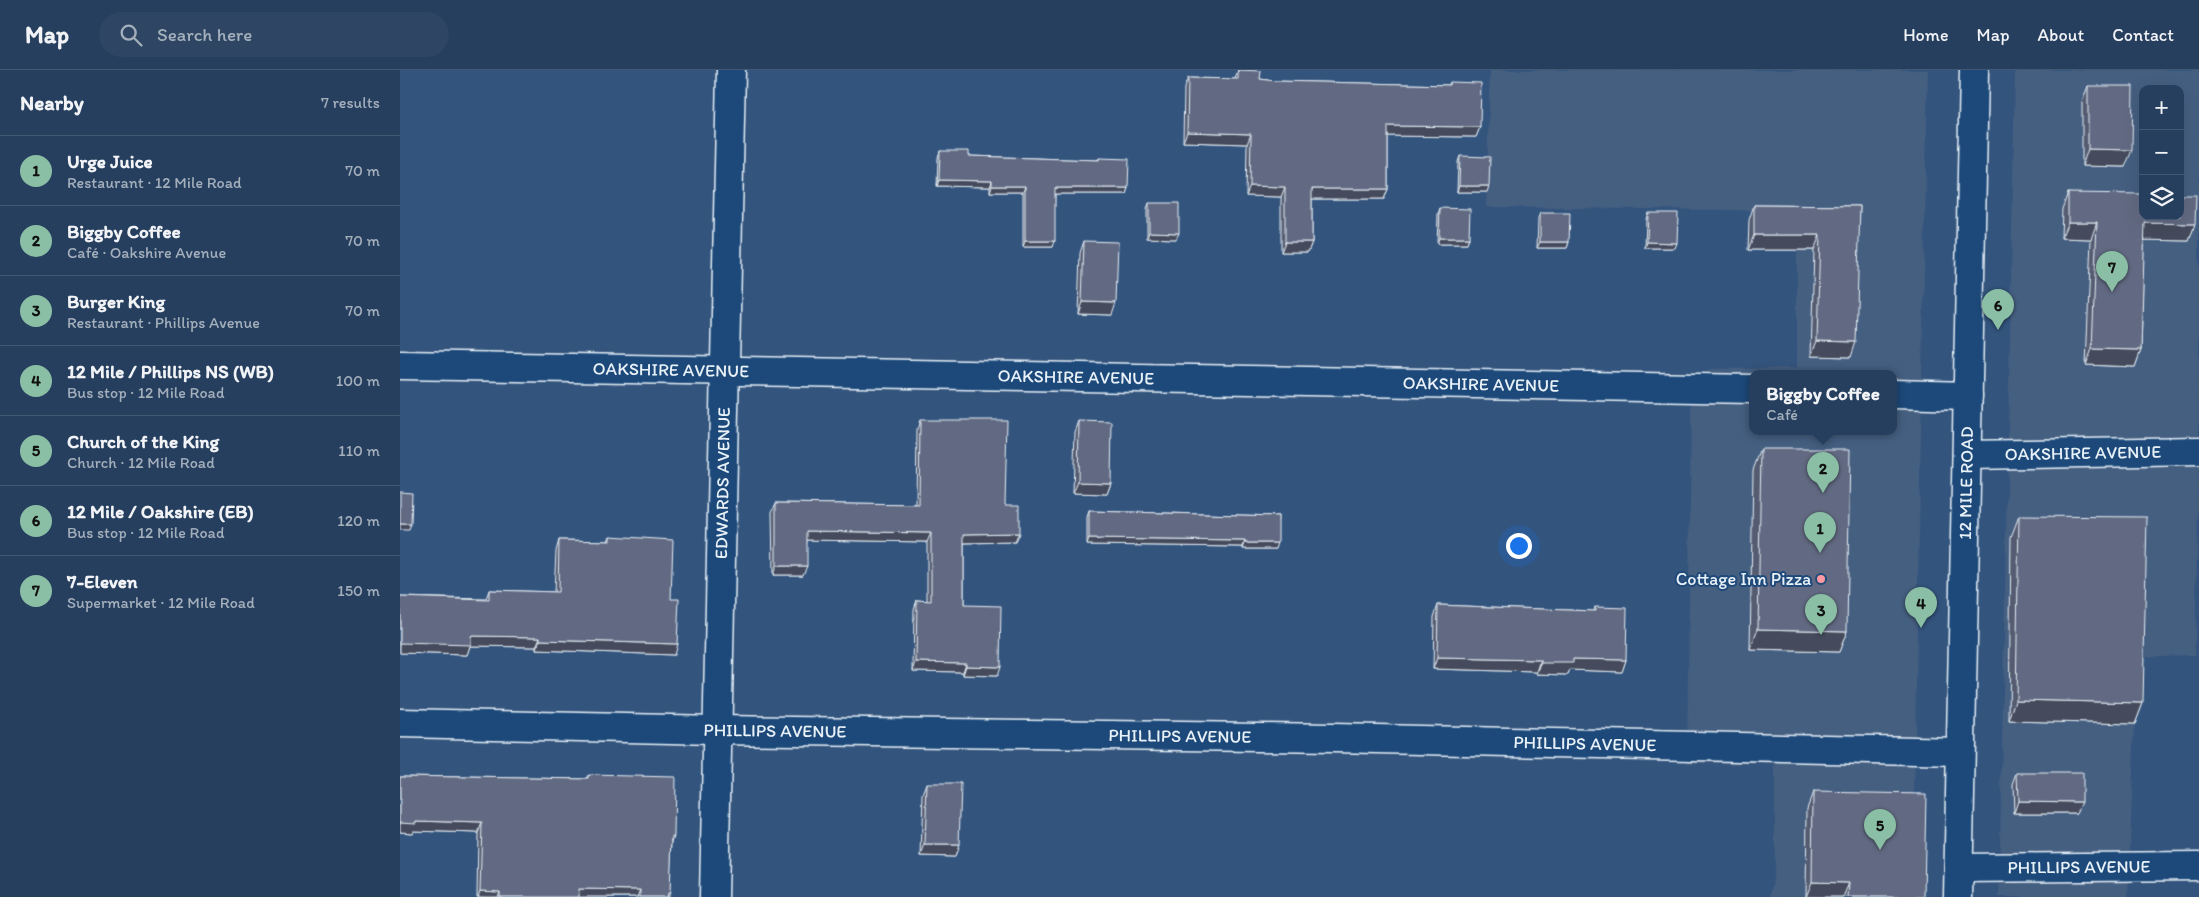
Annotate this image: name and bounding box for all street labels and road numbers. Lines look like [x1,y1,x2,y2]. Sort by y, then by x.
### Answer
street label: OAKSHIRE AVENUE [592,357,749,382]
street label: OAKSHIRE AVENUE [997,365,1154,389]
street label: OAKSHIRE AVENUE [1402,372,1559,397]
street label: EDWARDS AVENUE [710,407,735,559]
street label: 12 MILE ROAD [1954,426,1978,540]
street label: OAKSHIRE AVENUE [2005,441,2161,465]
street label: PHILLIPS AVENUE [703,719,847,743]
street label: PHILLIPS AVENUE [1108,724,1252,748]
street label: PHILLIPS AVENUE [1513,731,1657,756]
street label: PHILLIPS AVENUE [2007,855,2151,879]

